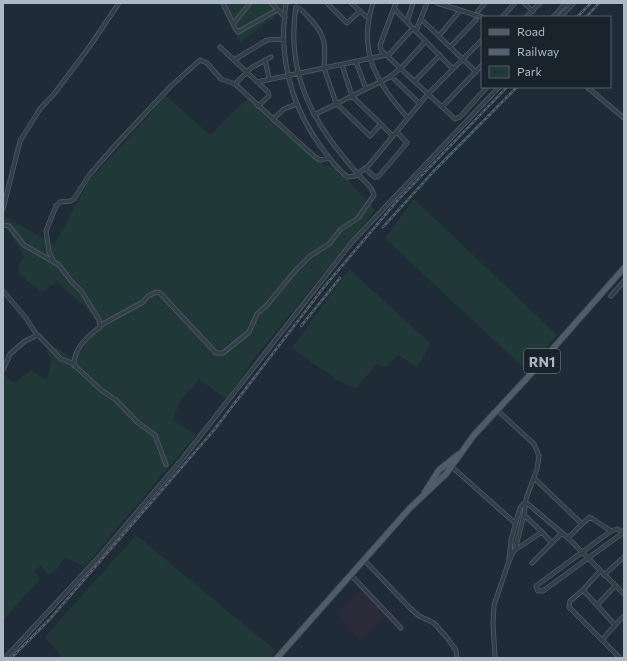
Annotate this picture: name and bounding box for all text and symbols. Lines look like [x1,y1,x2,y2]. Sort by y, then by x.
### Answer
legend [481,16,611,88]
text: Road [517,24,545,38]
text: Railway [517,44,559,58]
text: Park [517,64,543,78]
road number: RN1 [524,349,560,373]

